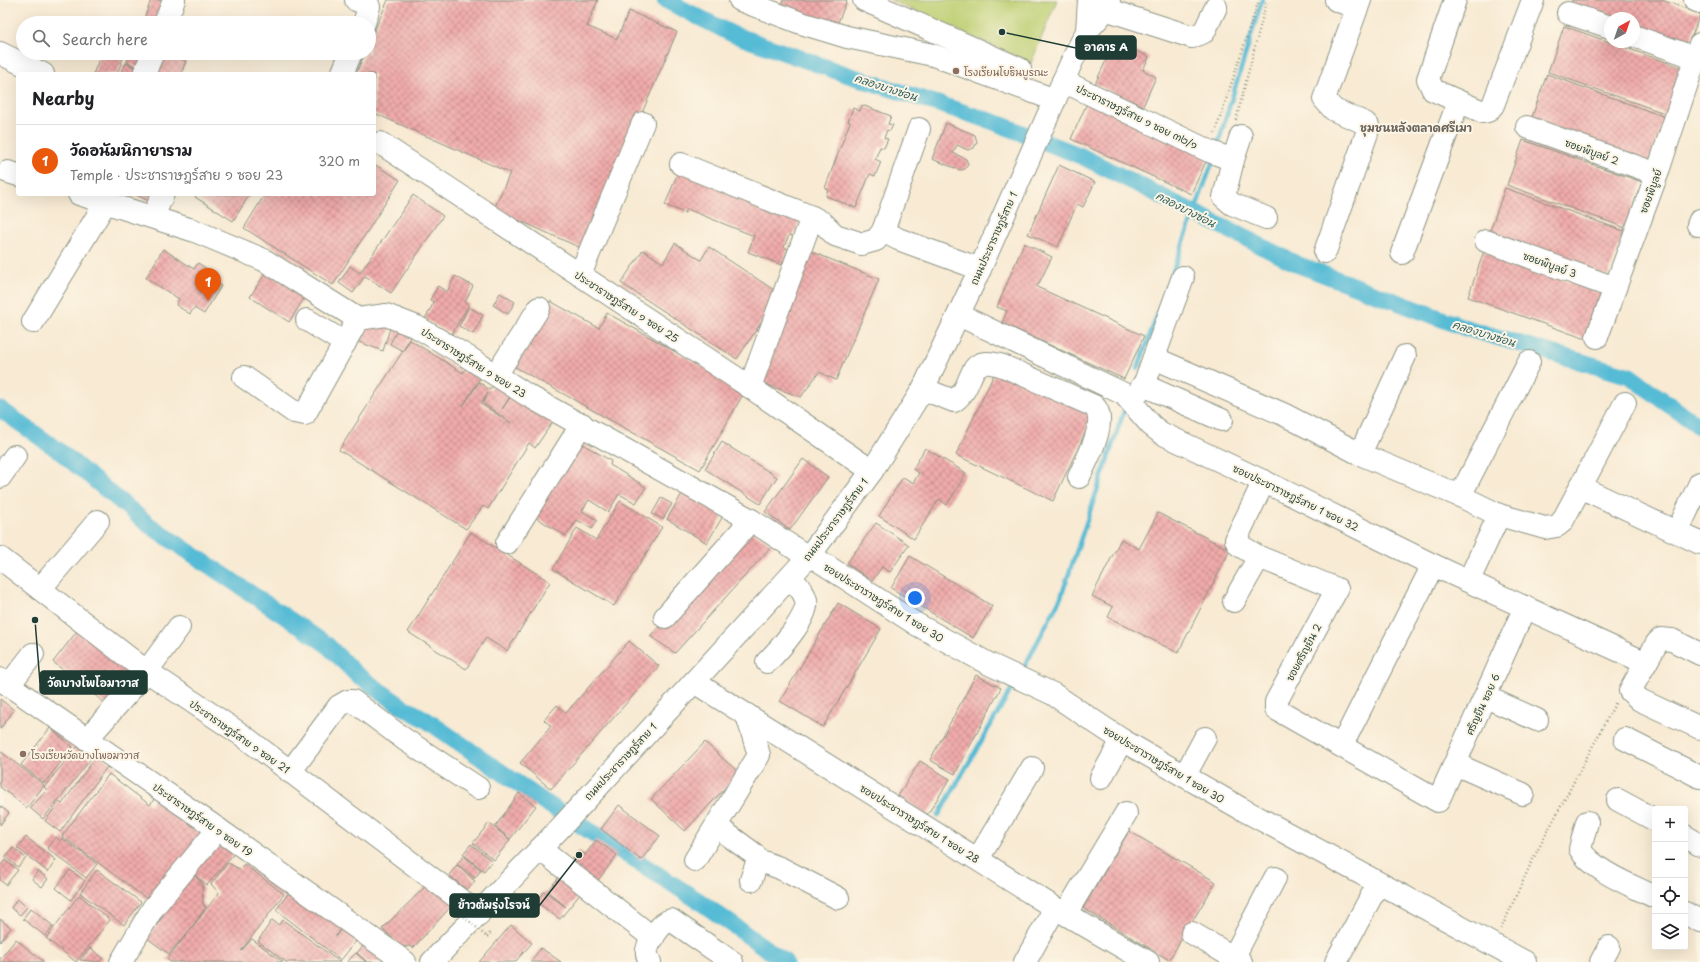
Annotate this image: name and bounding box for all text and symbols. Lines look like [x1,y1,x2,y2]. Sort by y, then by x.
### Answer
north arrow [1604,12,1640,48]
search box [16,16,376,60]
icon: search [30,27,52,49]
text: Search here [62,27,148,50]
callout: อาคาร A [1076,36,1136,59]
text: อาคาร A [1084,38,1128,55]
place label: โรงเรียนโยธินบูรณะ [964,64,1048,80]
marker: โรงเรียนโยธินบูรณะ [951,66,961,76]
water label: คลองบางซ่อน [853,69,920,105]
street label: ประชาราษฎร์สาย ๑ ซอย ๓๒/๑ [1074,80,1200,152]
text: Nearby [32,85,94,111]
district label: ชุมชนหลังตลาดศรีเมา [1360,119,1472,137]
street label: ซอยพิบูลย์ 2 [1563,134,1621,169]
text: วัดอนัมนิกายาราม [70,138,192,161]
text: 1 [42,151,48,170]
text: 320 m [318,151,360,170]
text: Temple · ประชาราษฎร์สาย ๑ ซอย 23 [70,165,283,184]
street label: ซอยพิบูลย์ [1635,167,1666,216]
water label: คลองบางซ่อน [1153,187,1219,232]
street label: ถนนประชาราษฎร์สาย 1 [966,189,1020,287]
street label: ซอยพิบูลย์ 3 [1521,247,1579,282]
street label: ประชาราษฎร์สาย ๑ ซอย 25 [572,267,682,346]
pin: 1 [195,268,221,301]
water label: คลองบางซ่อน [1451,315,1518,351]
street label: ประชาราษฎร์สาย ๑ ซอย 23 [418,323,530,401]
street label: ซอยประชาราษฎร์สาย 1 ซอย 32 [1231,460,1361,534]
street label: ถนนประชาราษฎร์สาย 1 [799,474,871,564]
street label: ซอยประชาราษฎร์สาย 1 ซอย 30 [821,559,947,645]
your location [905,588,925,608]
street label: ซอยศริญยืน 2 [1282,621,1324,683]
callout: วัดบางโพโอมาวาส [40,671,147,694]
street label: ศริญยืน ซอย 6 [1461,671,1503,737]
text: วัดบางโพโอมาวาส [48,674,139,691]
street label: ประชาราษฎร์สาย ๑ ซอย 21 [187,696,293,776]
street label: ถนนประชาราษฎร์สาย 1 [580,719,660,803]
street label: ซอยประชาราษฎร์สาย 1 ซอย 30 [1101,722,1227,806]
place label: โรงเรียนวัดบางโพอมาวาส [31,747,140,762]
marker: โรงเรียนวัดบางโพอมาวาส [18,749,28,759]
street label: ประชาราษฎร์สาย ๑ ซอย 19 [150,779,256,859]
street label: ซอยประชาราษฎร์สาย 1 ซอย 28 [857,780,983,866]
map controls [1652,806,1688,950]
button: + [1652,806,1688,842]
button: − [1652,842,1688,878]
button: locate [1652,878,1688,914]
callout: ข้าวต้มรุ่งโรจน์ [450,894,539,917]
text: ข้าวต้มรุ่งโรจน์ [458,896,530,914]
button: layers [1652,914,1688,950]

